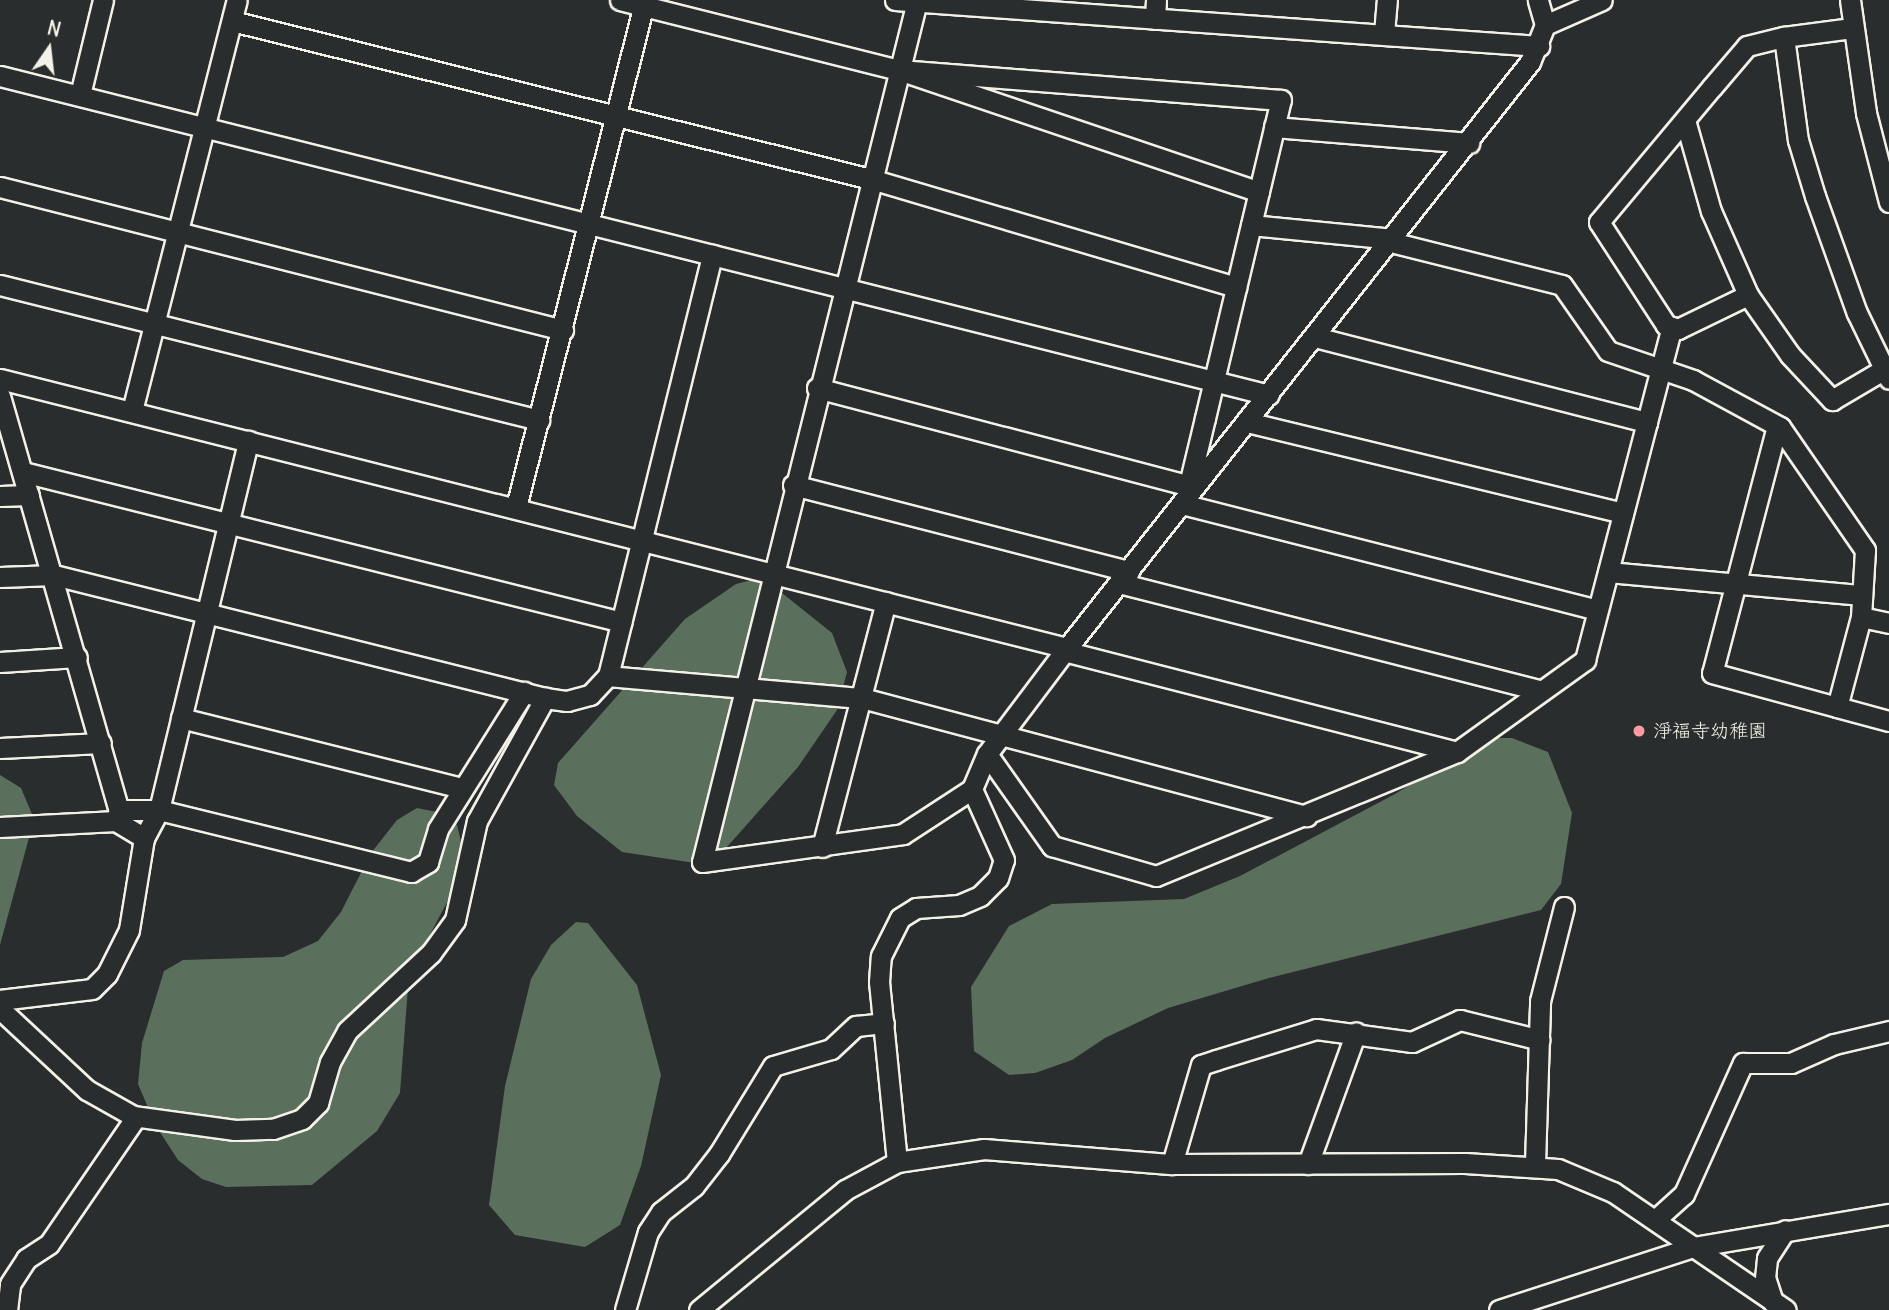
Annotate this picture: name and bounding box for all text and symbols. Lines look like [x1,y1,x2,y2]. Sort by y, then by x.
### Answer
north arrow [14,14,84,84]
text: N [45,15,63,42]
place label: 淨福寺幼稚園 [1653,720,1767,742]
marker: 淨福寺幼稚園 [1631,723,1647,739]

